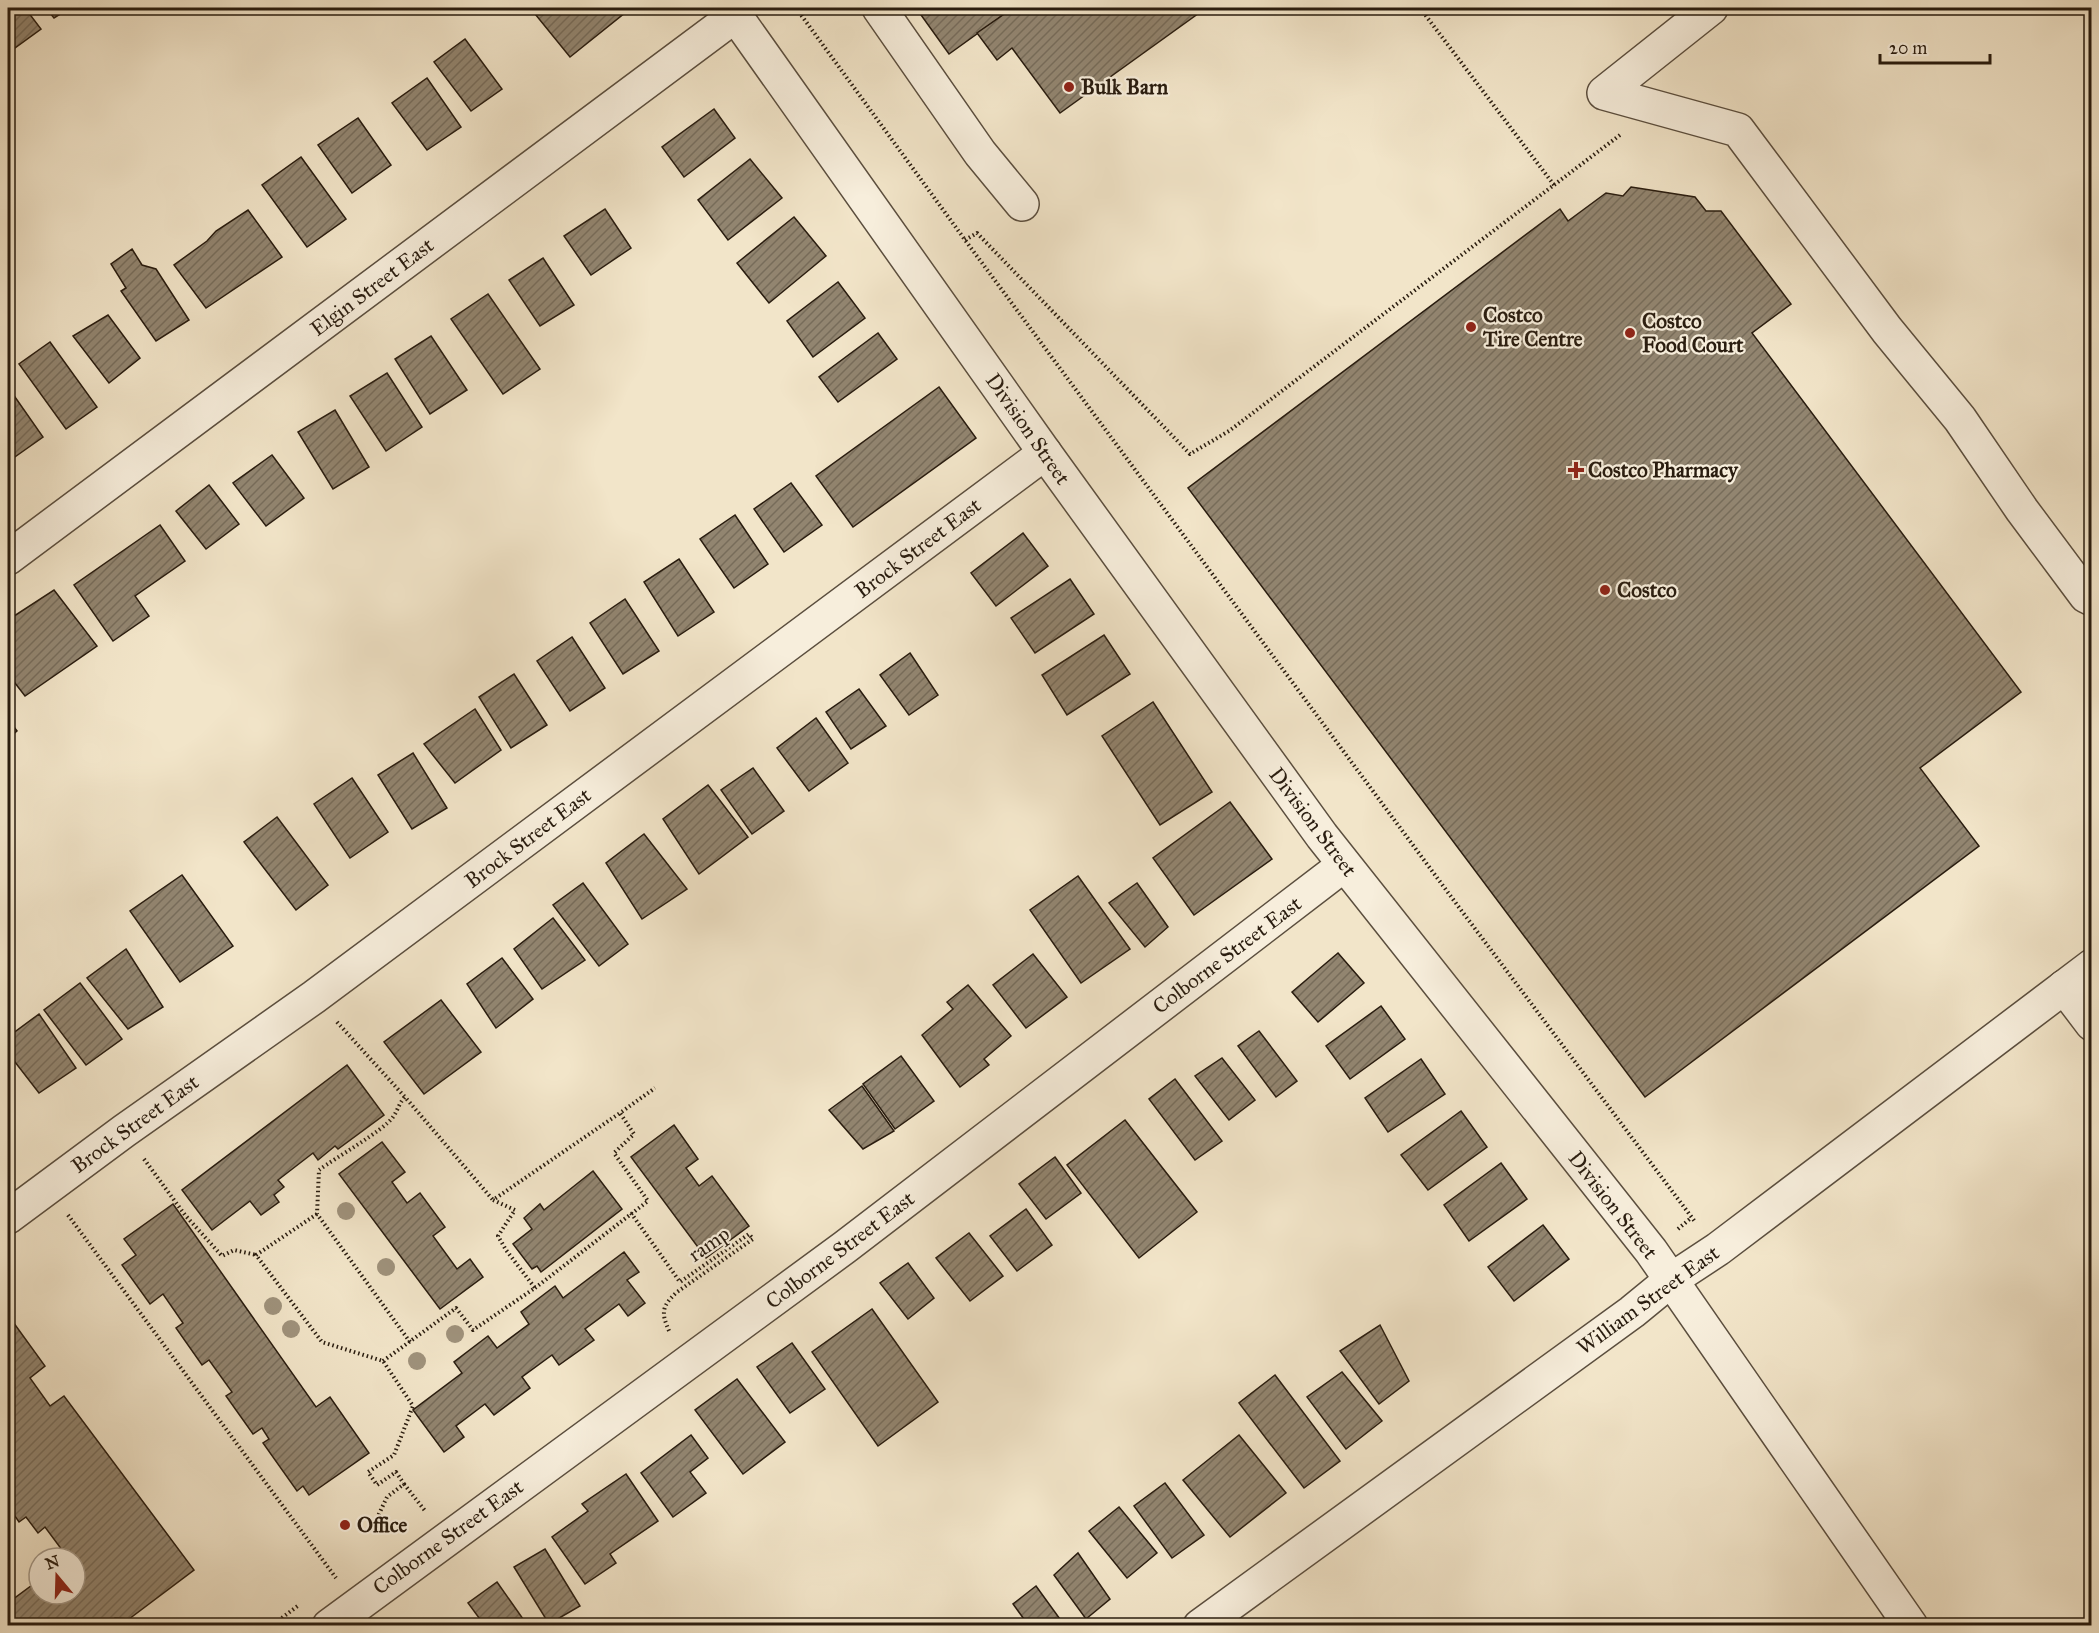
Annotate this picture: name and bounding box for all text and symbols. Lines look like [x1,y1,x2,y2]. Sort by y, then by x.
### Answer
scale bar [1880,27,1990,65]
text: 20 m [1889,37,1927,59]
place label: Bulk Barn [1081,74,1169,100]
marker: Bulk Barn [1062,80,1076,94]
street label: Elgin Street East [305,232,439,342]
place label: Costco Tire Centre [1482,302,1583,352]
place label: Costco Food Court [1642,308,1744,358]
marker: Costco Tire Centre [1464,320,1478,334]
marker: Costco Food Court [1623,326,1637,340]
street label: Division Street [980,368,1076,490]
place label: Costco Pharmacy [1588,457,1739,483]
marker: Costco Pharmacy [1569,463,1583,477]
street label: Brock Street East [850,492,987,604]
place label: Costco [1617,577,1677,603]
marker: Costco [1598,583,1612,597]
street label: Division Street [1263,762,1363,882]
street label: Brock Street East [460,782,597,894]
street label: Colborne Street East [1147,890,1307,1019]
street label: Brock Street East [66,1069,204,1179]
street label: Division Street [1563,1146,1664,1265]
street label: Colborne Street East [760,1185,920,1314]
street label: ramp [683,1220,735,1268]
street label: William Street East [1572,1239,1725,1360]
street label: Colborne Street East [368,1473,529,1600]
place label: Office [357,1512,407,1538]
marker: Office [338,1518,352,1532]
north arrow [27,1546,87,1606]
text: N [43,1551,62,1573]

